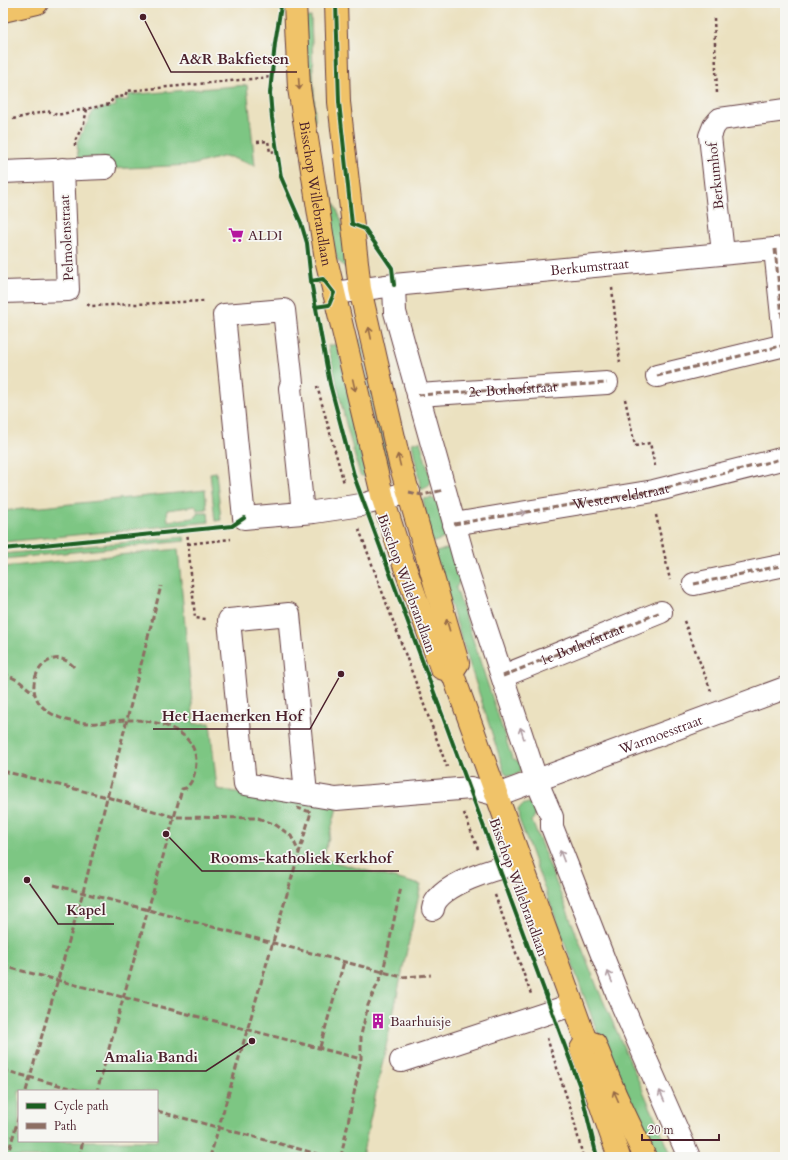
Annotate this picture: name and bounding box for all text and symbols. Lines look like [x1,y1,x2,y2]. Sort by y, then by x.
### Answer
callout: A&R Bakfietsen [171,45,297,72]
text: A&R Bakfietsen [179,49,289,69]
one-way arrow [295,77,302,90]
street label: Bisschop Willebrandlaan [294,120,336,268]
street label: Berkumhof [702,139,728,211]
street label: Pelmolenstraat [55,194,78,282]
supermarket icon: ALDI [227,226,245,244]
place label: ALDI [248,226,283,245]
street label: Berkumstraat [550,254,630,280]
one-way arrow [365,327,373,340]
street label: 2e Bothofstraat [468,377,558,402]
one-way arrow [351,379,359,392]
one-way arrow [395,454,403,467]
street label: Westerveldstraat [570,478,672,514]
one-way arrow [682,478,695,486]
one-way arrow [513,509,526,517]
street label: Bisschop Willebrandlaan [373,511,440,655]
one-way arrow [443,619,451,632]
street label: 1e Bothofstraat [537,619,627,670]
callout: Het Haemerken Hof [153,702,310,729]
text: Het Haemerken Hof [162,706,305,726]
street label: Warmoesstraat [615,710,706,759]
one-way arrow [518,727,525,740]
street label: Bisschop Willebrandlaan [485,815,552,959]
callout: Rooms-katholiek Kerkhof [202,844,399,871]
text: Rooms-katholiek Kerkhof [210,848,395,868]
one-way arrow [558,850,566,862]
callout: Kapel [58,897,114,924]
text: Kapel [66,900,106,920]
one-way arrow [606,971,614,983]
building icon: Baarhuisje [369,1012,387,1030]
place label: Baarhuisje [390,1012,451,1031]
callout: Amalia Bandi [96,1044,206,1071]
text: Amalia Bandi [104,1047,198,1067]
legend [18,1090,158,1142]
one-way arrow [658,1090,665,1102]
one-way arrow [612,1091,620,1103]
text: Cycle path [54,1098,109,1114]
scale bar [642,1116,719,1142]
text: Path [54,1118,77,1134]
text: 20 m [648,1122,675,1138]

